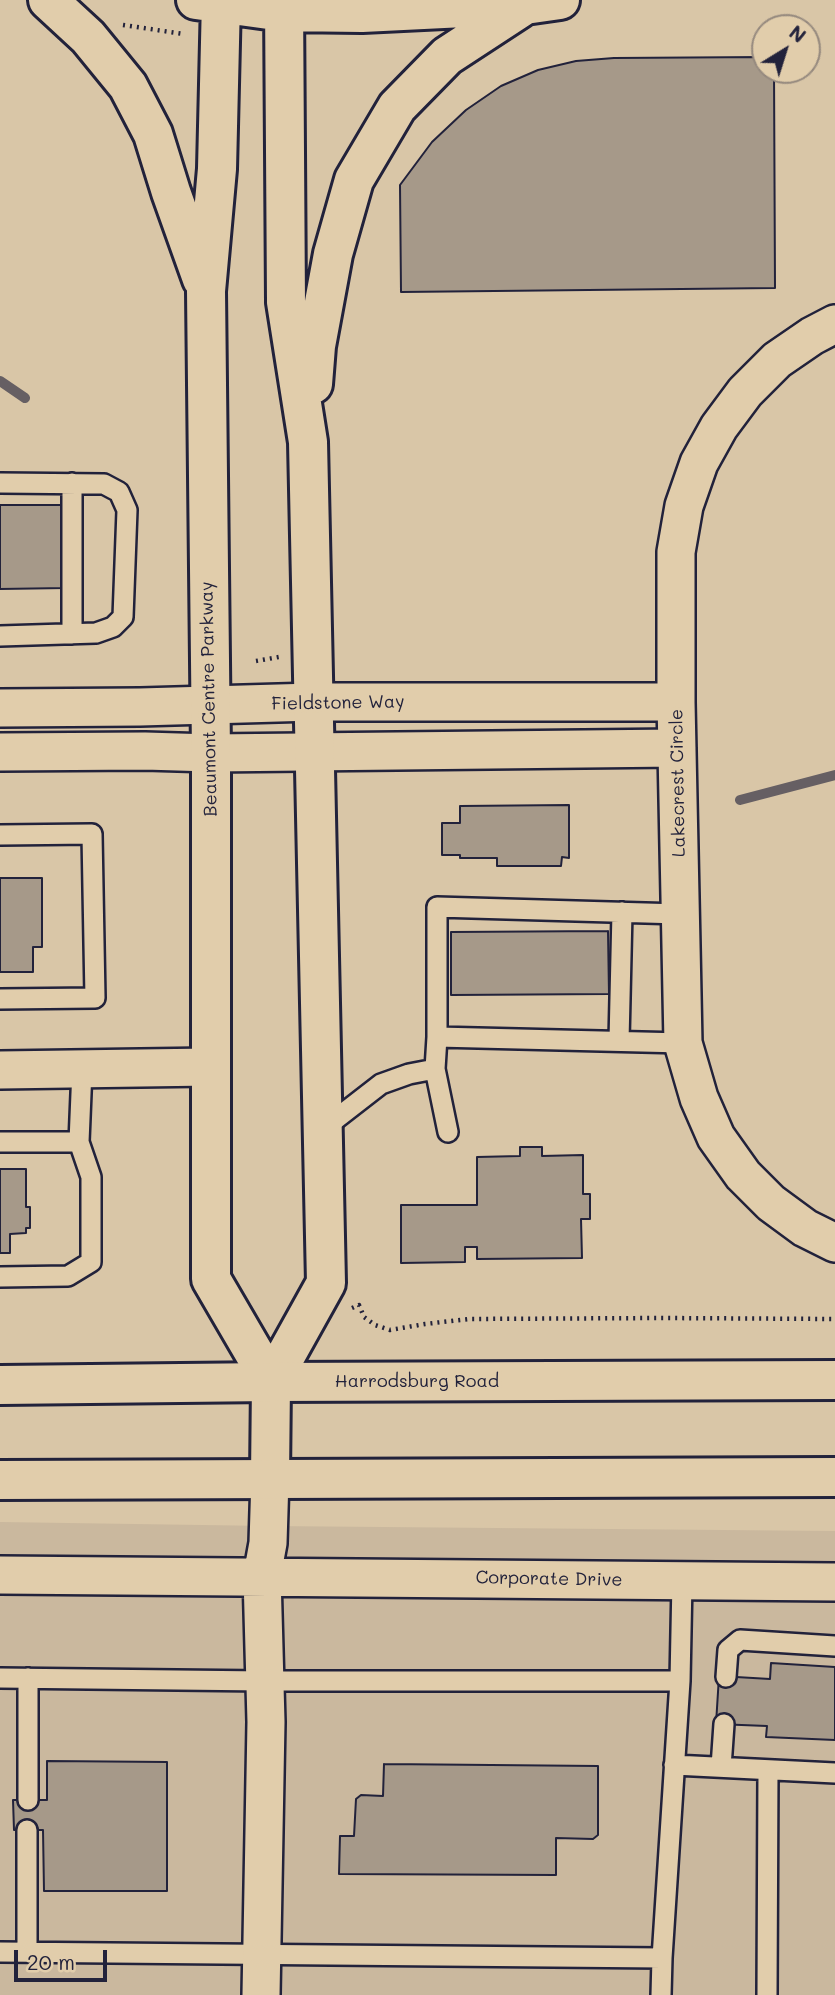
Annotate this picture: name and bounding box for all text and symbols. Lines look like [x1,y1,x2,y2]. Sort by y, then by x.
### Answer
north arrow [751,14,821,84]
text: N [785,19,811,48]
street label: Beaumont Centre Parkway [196,581,222,817]
street label: Fieldstone Way [271,691,405,715]
street label: Lakecrest Circle [666,709,690,857]
street label: Harrodsburg Road [335,1370,499,1392]
street label: Corporate Drive [475,1567,623,1591]
scale bar [18,1936,110,1980]
text: 20 m [27,1948,75,1975]

